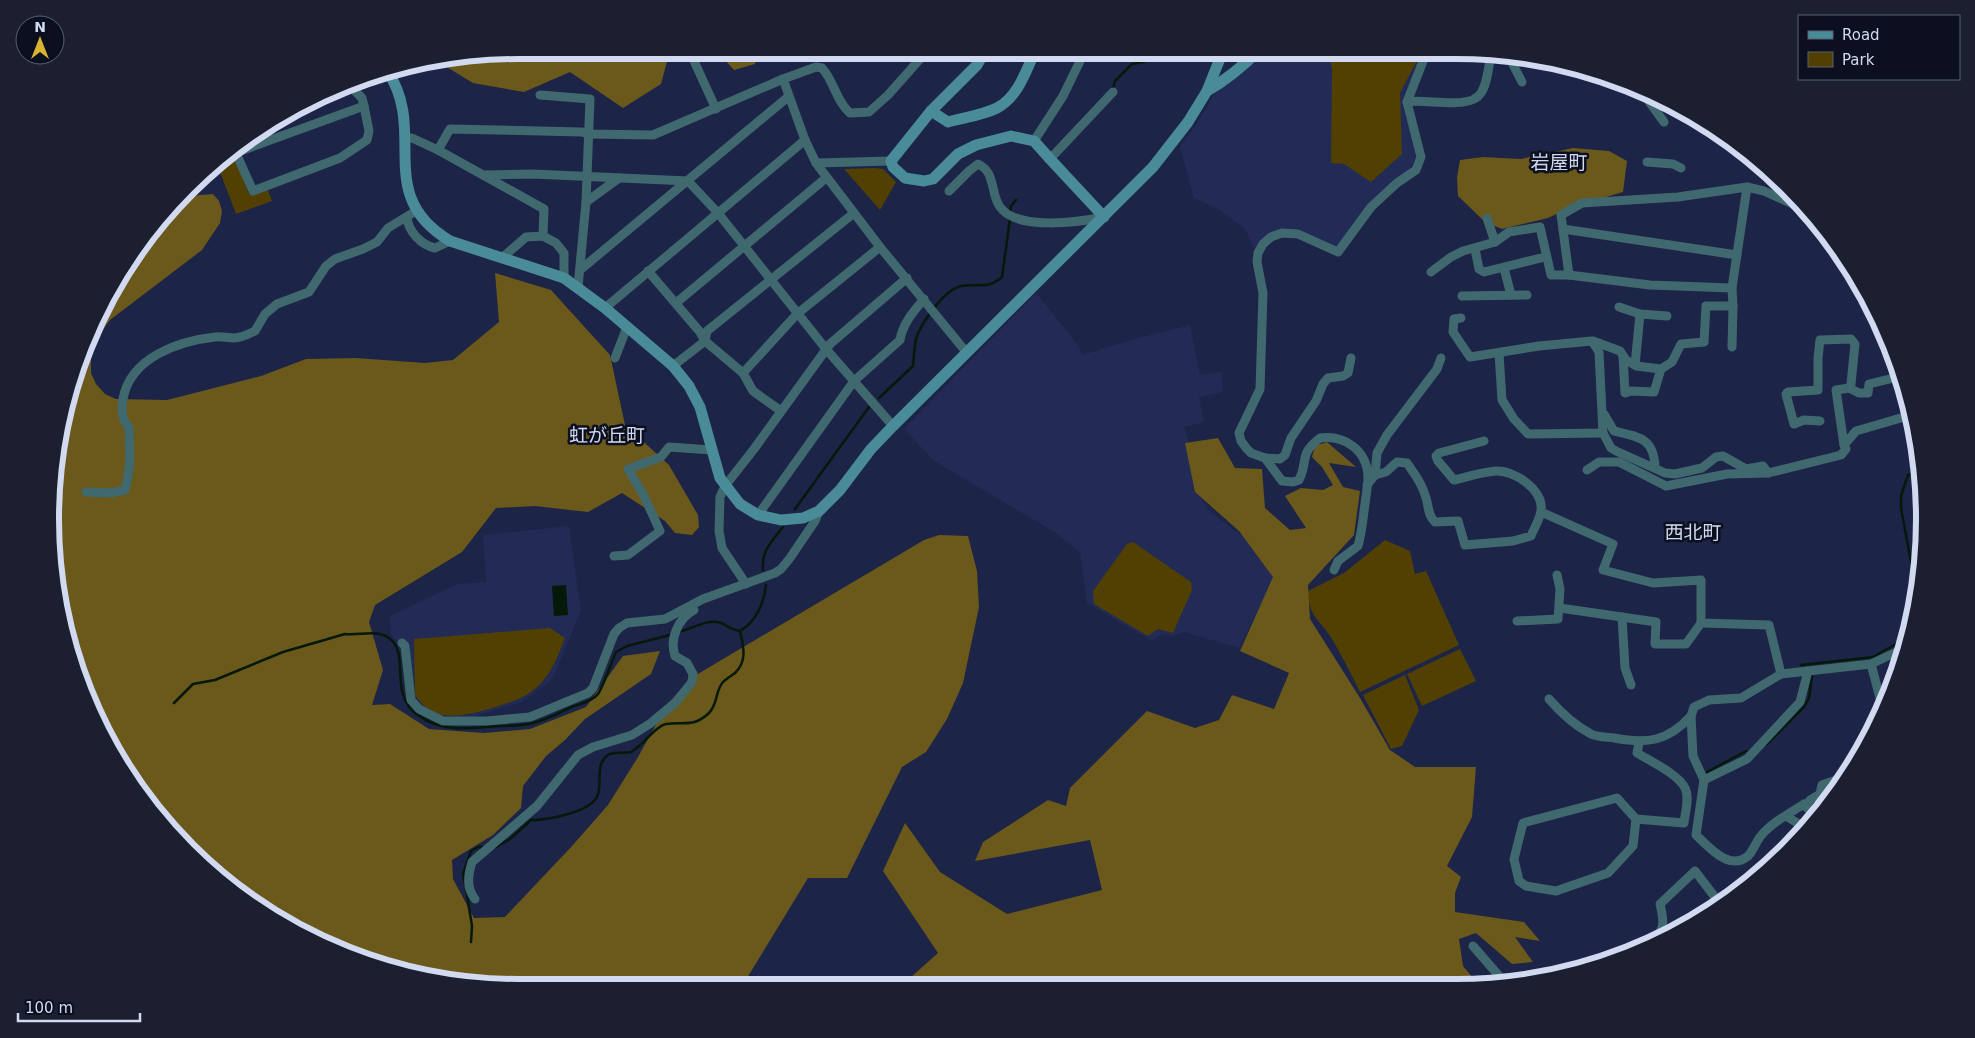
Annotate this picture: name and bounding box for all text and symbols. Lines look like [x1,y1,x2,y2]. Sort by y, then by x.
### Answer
north arrow [15,15,65,65]
legend [1798,15,1960,80]
text: N [34,19,46,35]
text: Road [1842,26,1880,44]
text: Park [1842,51,1875,69]
district label: 岩屋町 [1530,151,1588,173]
district label: 虹が丘町 [569,424,645,446]
district label: 西北町 [1664,521,1722,543]
scale bar [18,990,140,1022]
text: 100 m [25,999,73,1017]

